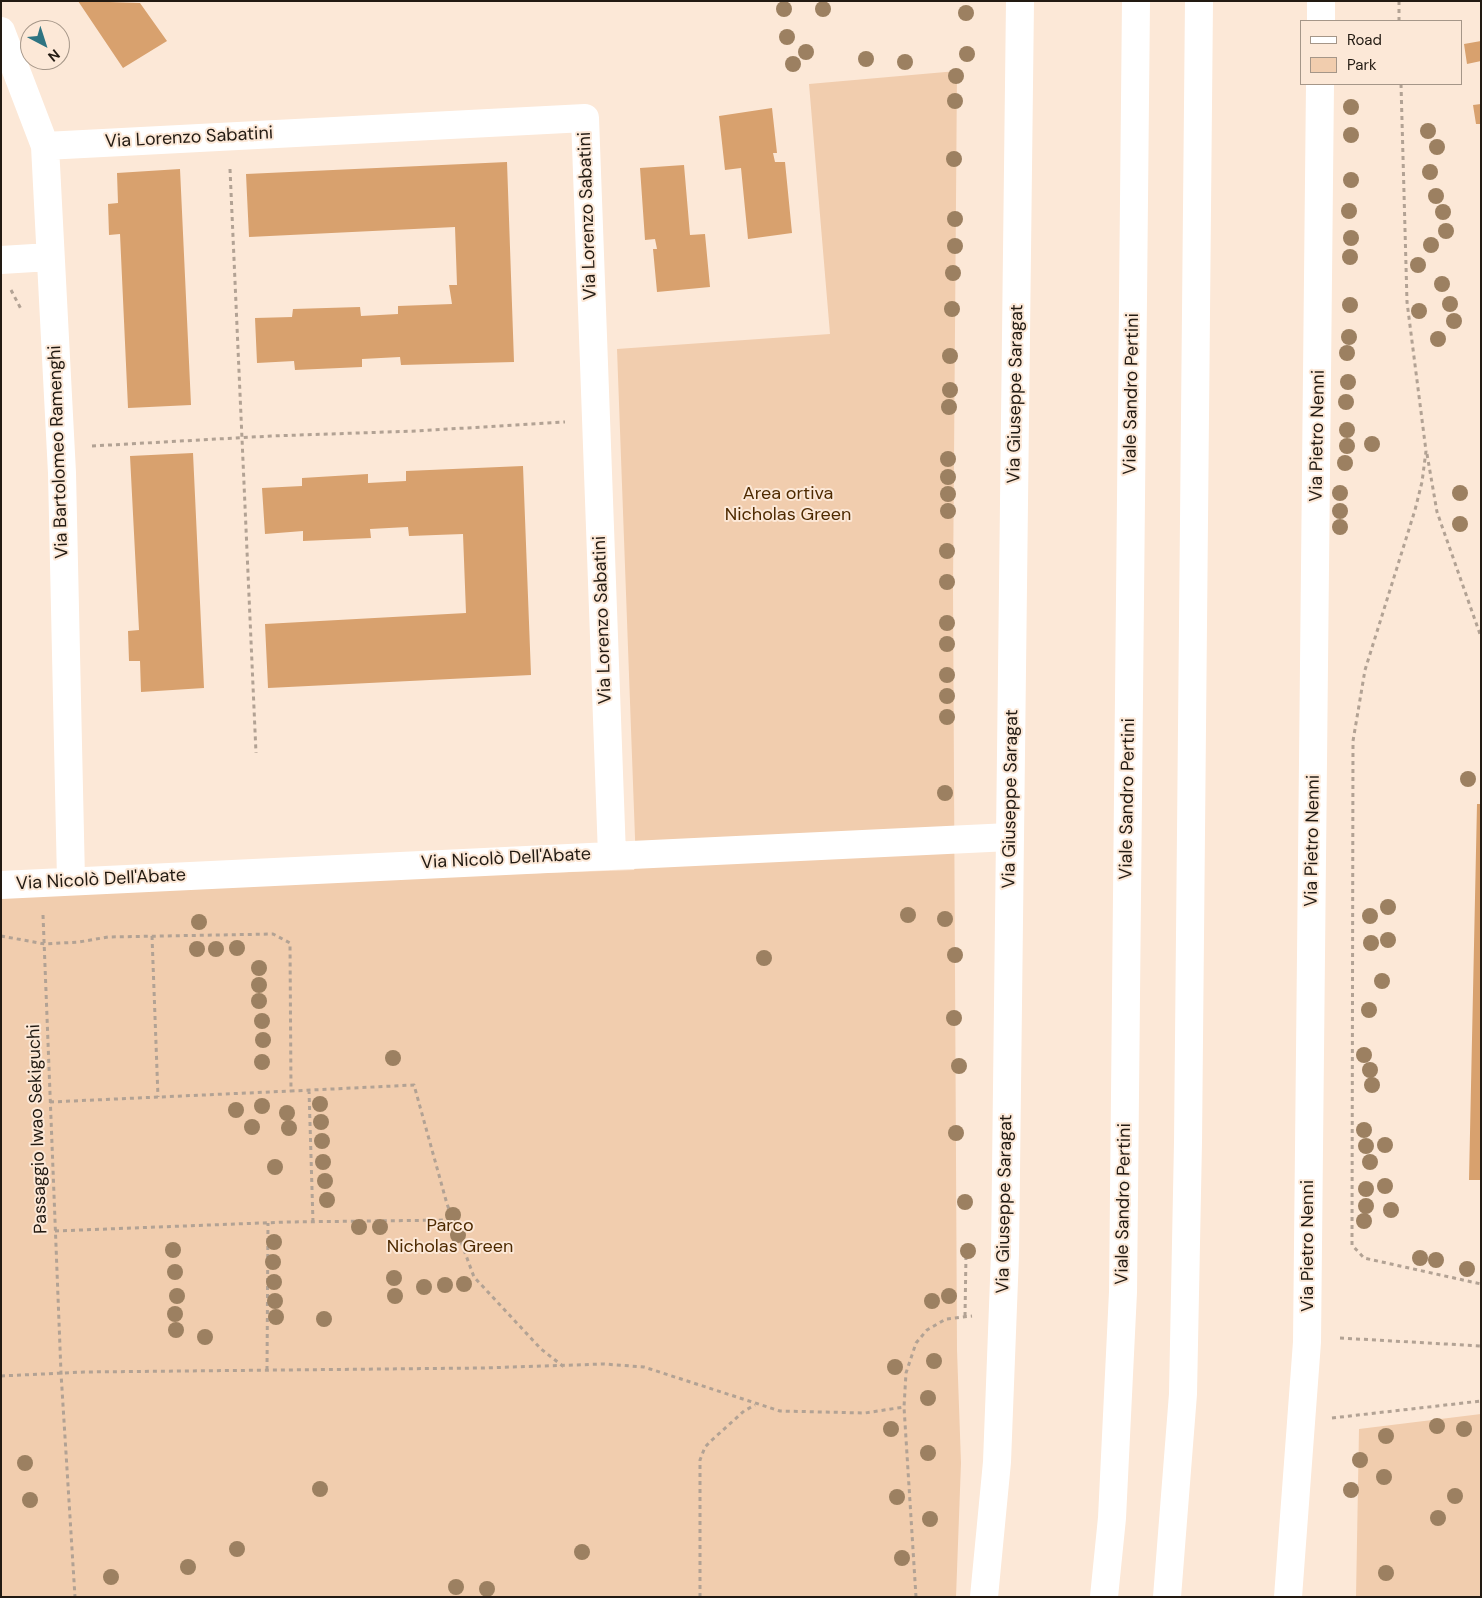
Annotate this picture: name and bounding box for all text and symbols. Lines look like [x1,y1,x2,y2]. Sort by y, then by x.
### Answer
north arrow [20,20,70,70]
legend [1300,20,1462,85]
text: Road [1347,30,1382,50]
text: N [44,46,64,66]
text: Park [1347,55,1377,75]
street label: Via Lorenzo Sabatini [104,123,274,153]
street label: Via Lorenzo Sabatini [574,131,602,301]
street label: Via Giuseppe Saragat [1004,304,1028,484]
street label: Viale Sandro Pertini [1120,313,1144,475]
street label: Via Bartolomeo Ramenghi [44,345,74,559]
street label: Via Pietro Nenni [1306,370,1330,502]
park label: Area ortiva Nicholas Green [725,483,851,526]
street label: Via Lorenzo Sabatini [589,535,617,705]
street label: Via Giuseppe Saragat [999,709,1023,889]
street label: Viale Sandro Pertini [1116,718,1140,880]
street label: Via Pietro Nenni [1301,775,1325,907]
street label: Via Nicolò Dell'Abate [420,844,592,874]
street label: Via Nicolò Dell'Abate [15,865,187,895]
street label: Passaggio Iwao Sekiguchi [24,1024,52,1234]
street label: Via Giuseppe Saragat [993,1114,1017,1294]
street label: Viale Sandro Pertini [1112,1123,1136,1285]
street label: Via Pietro Nenni [1297,1180,1319,1312]
park label: Parco Nicholas Green [387,1215,513,1258]

